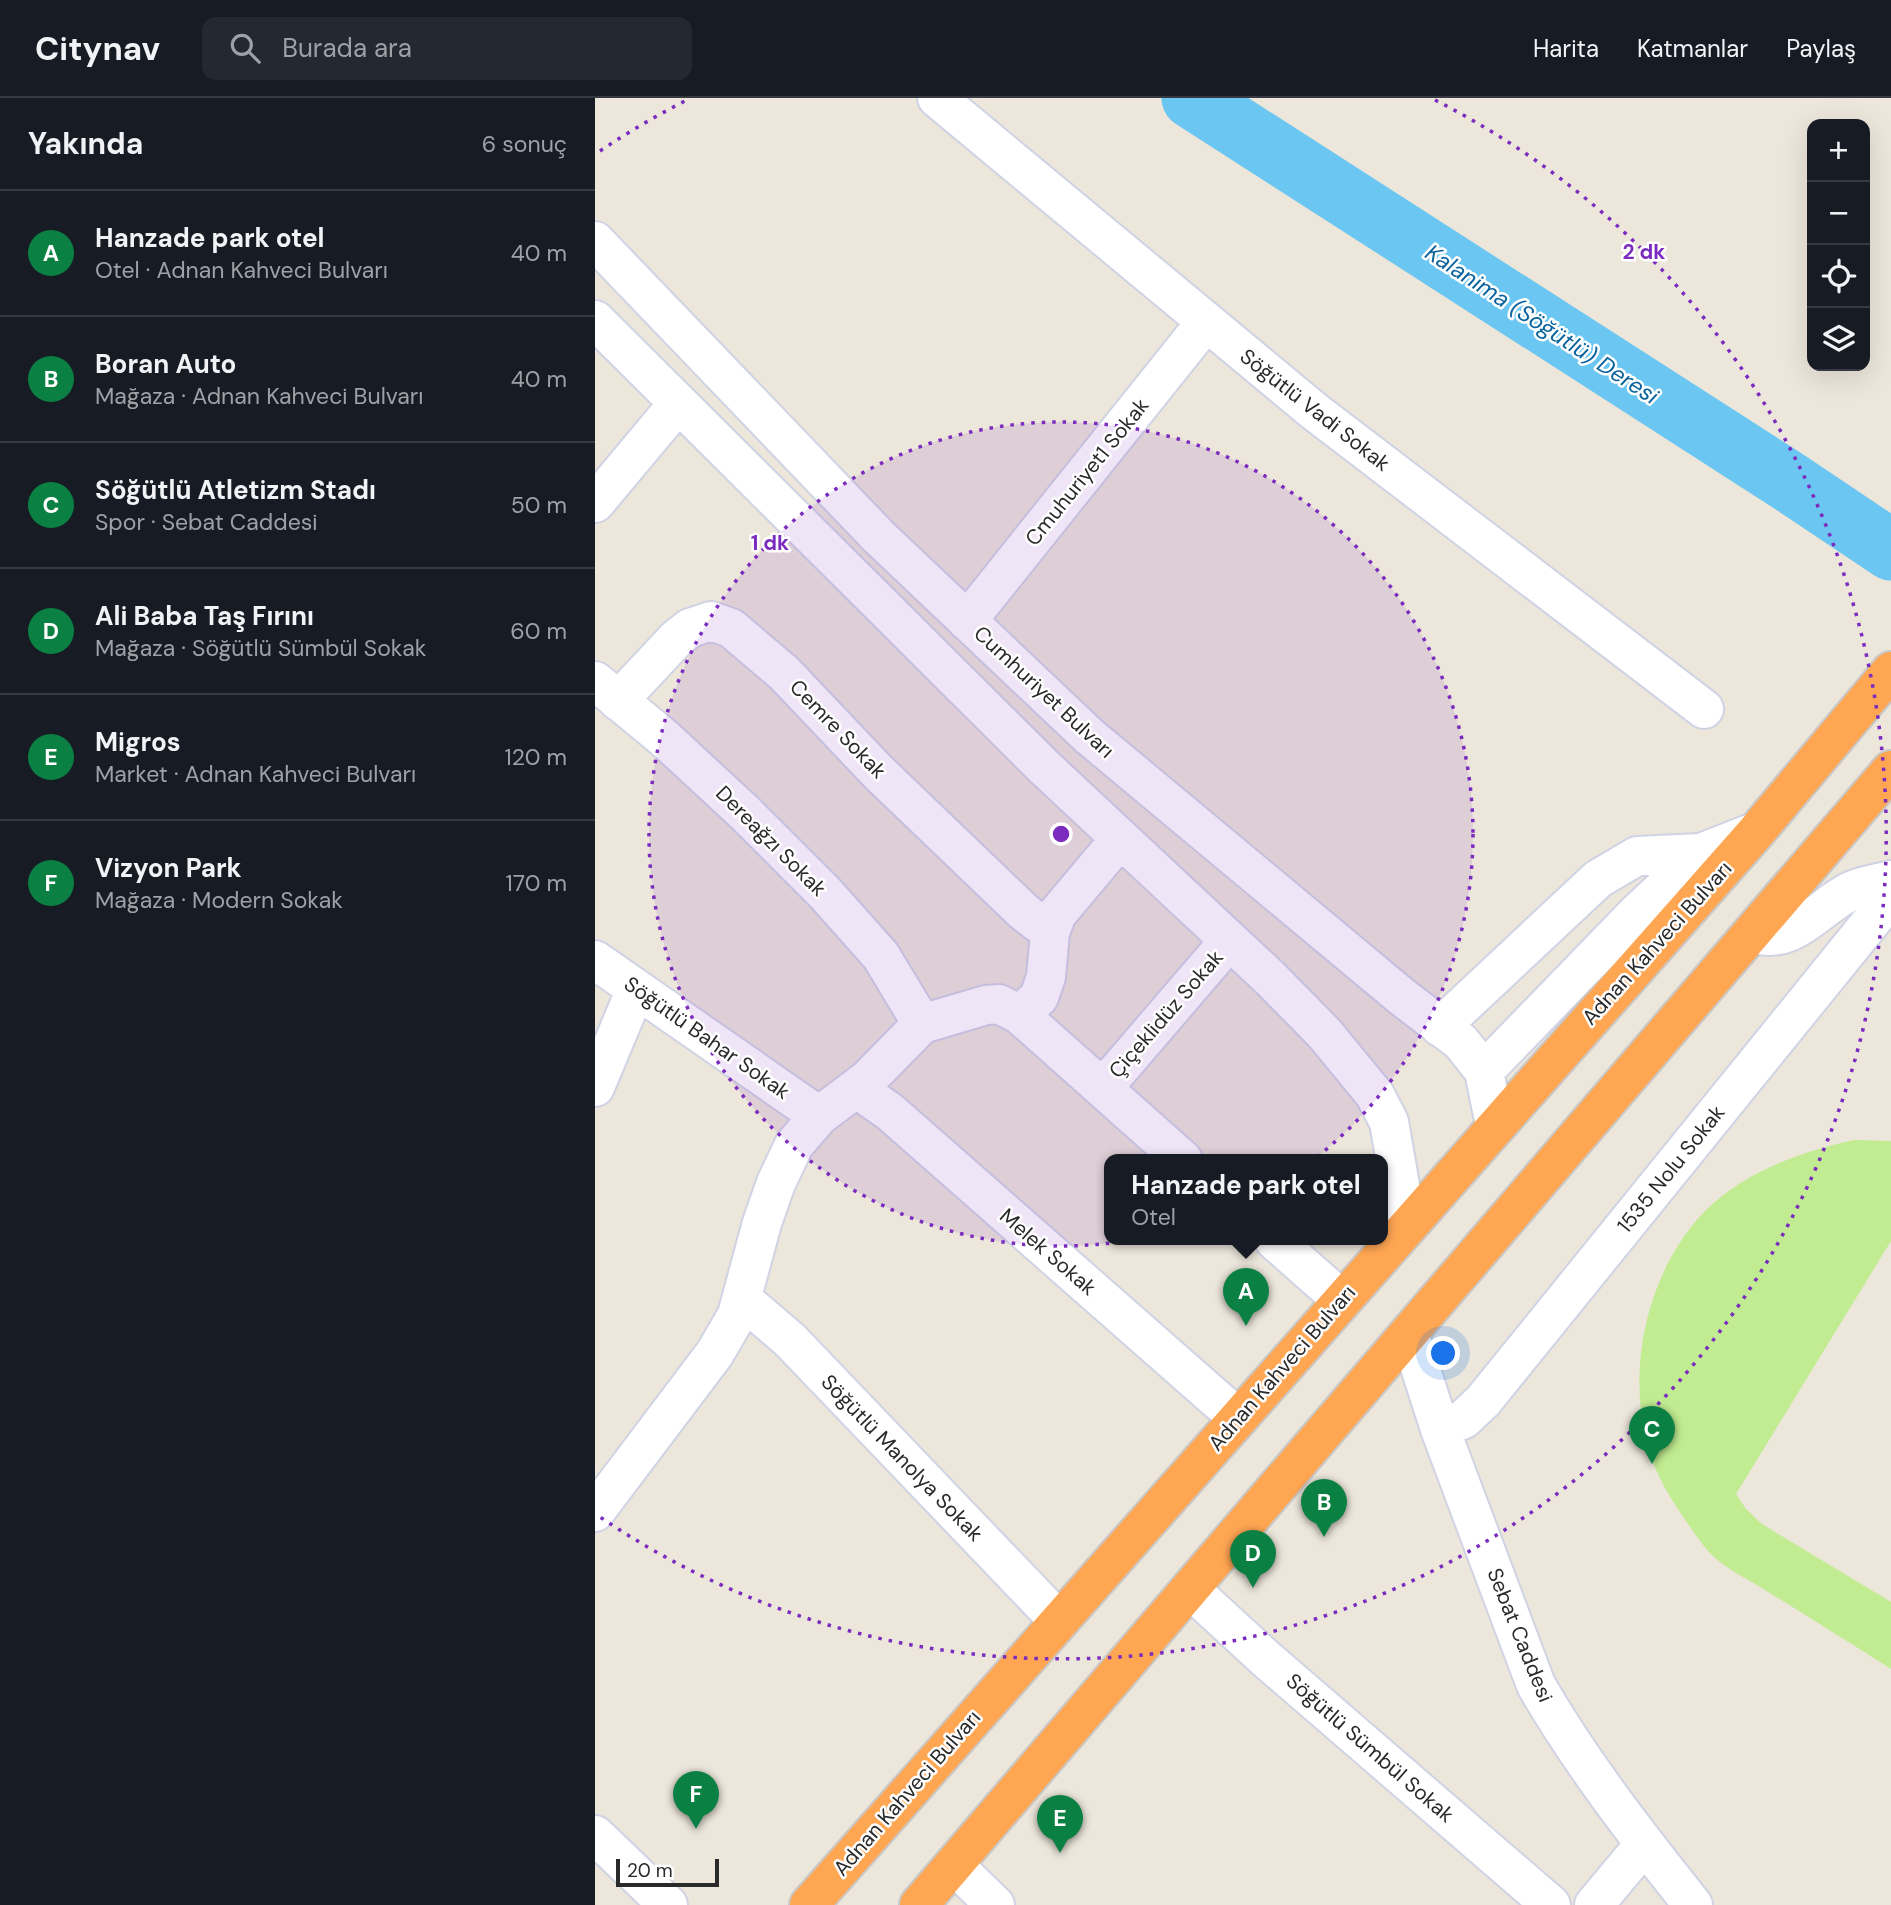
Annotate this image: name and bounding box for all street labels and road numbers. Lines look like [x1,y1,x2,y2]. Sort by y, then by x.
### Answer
street label: Söğütlü Vadi Sokak [1234,343,1396,478]
street label: Cmuhuriyet1 Sokak [1019,392,1155,552]
street label: Cumhuriyet Bulvarı [968,620,1120,764]
street label: Cemre Sokak [784,673,893,785]
street label: Dereağzı Sokak [710,780,833,903]
street label: Adnan Kahveci Bulvarı [1576,855,1738,1031]
street label: Çiçeklidüz Sokak [1103,944,1230,1084]
street label: Söğütlü Bahar Sokak [618,970,796,1106]
street label: 1535 Nolu Sokak [1611,1099,1731,1239]
street label: Melek Sokak [994,1202,1103,1302]
street label: Adnan Kahveci Bulvarı [1203,1280,1361,1456]
street label: Söğütlü Manolya Sokak [815,1368,989,1548]
street label: Sebat Caddesi [1480,1564,1560,1706]
street label: Söğütlü Sümbül Sokak [1280,1667,1460,1829]
street label: Adnan Kahveci Bulvarı [827,1704,987,1882]

